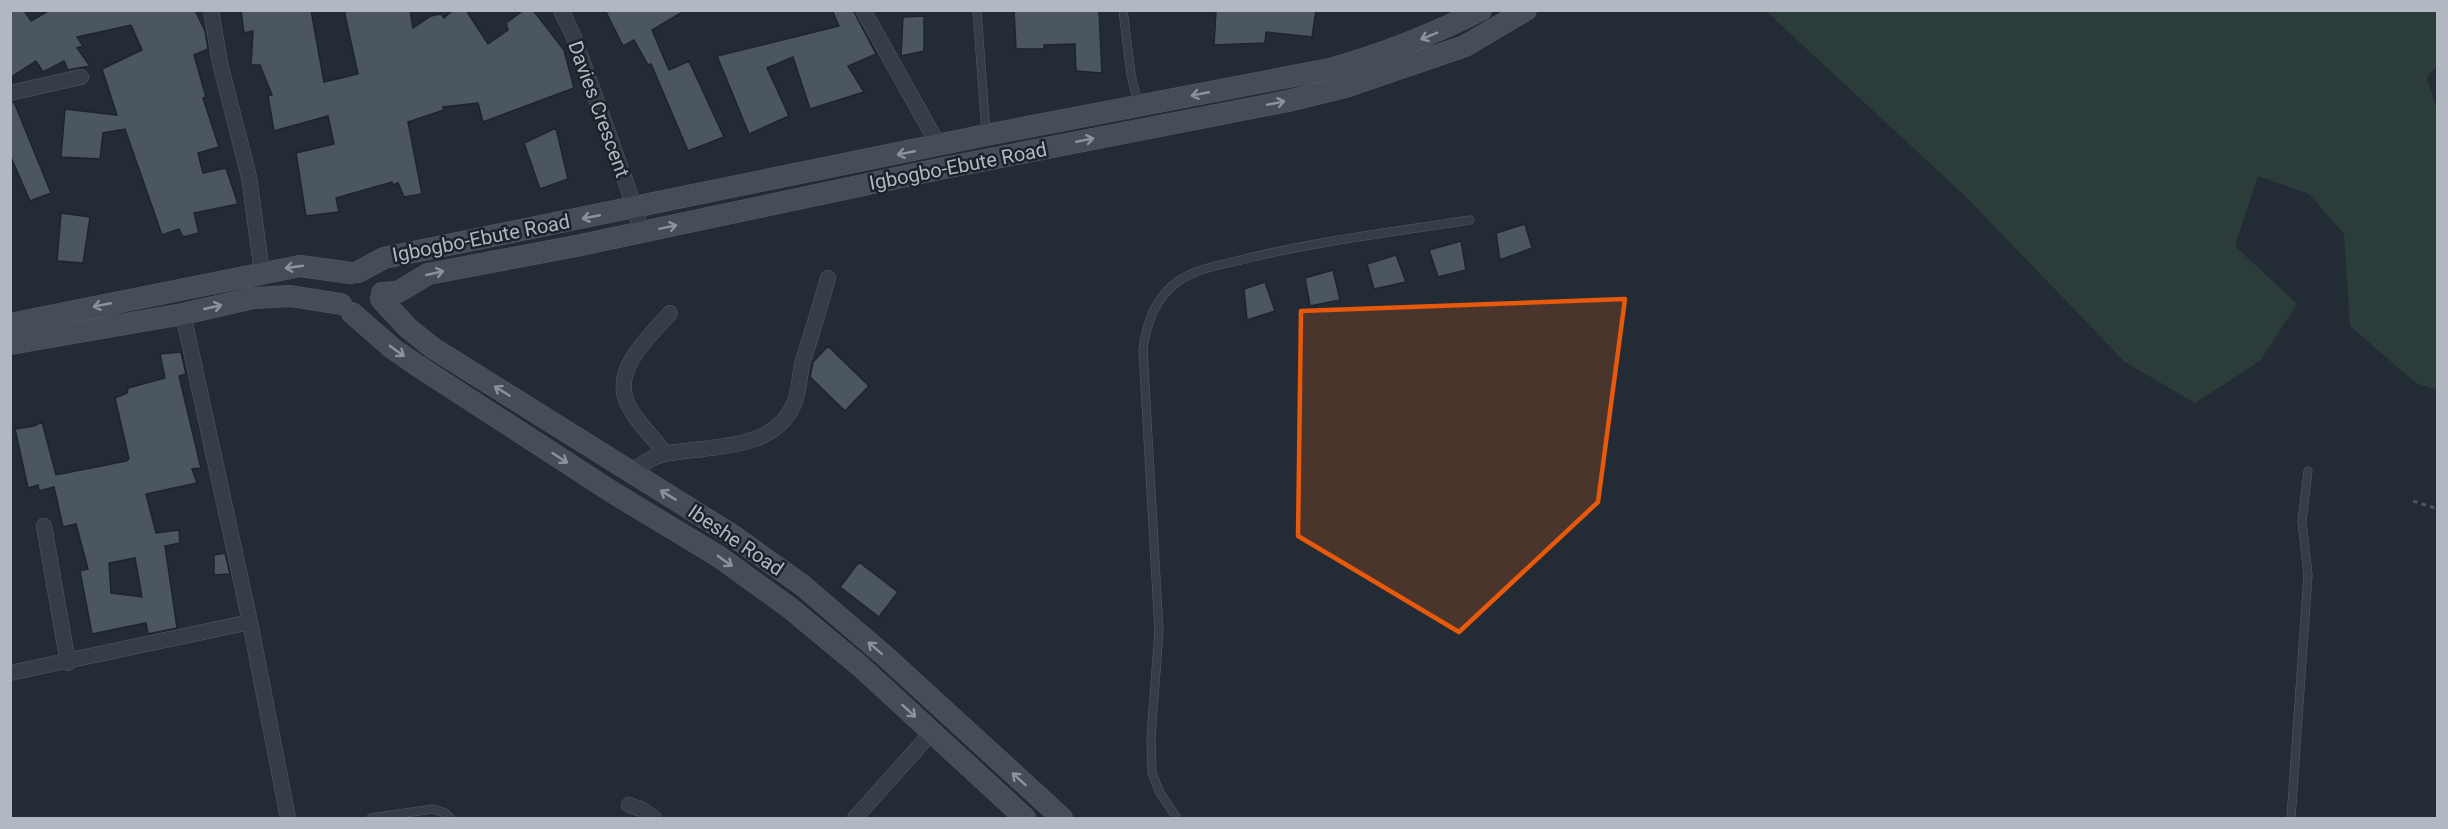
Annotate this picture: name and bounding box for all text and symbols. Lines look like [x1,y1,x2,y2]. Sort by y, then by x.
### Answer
one-way arrow [1420,31,1438,42]
street label: Davies Crescent [563,37,635,181]
one-way arrow [1190,89,1210,100]
one-way arrow [1266,97,1286,108]
one-way arrow [1074,134,1094,145]
street label: Igbogbo-Ebute Road [867,137,1049,195]
one-way arrow [896,148,916,159]
street label: Igbogbo-Ebute Road [390,209,572,267]
one-way arrow [582,212,601,223]
one-way arrow [658,220,677,232]
one-way arrow [284,262,304,273]
one-way arrow [425,266,444,278]
one-way arrow [93,300,113,311]
one-way arrow [203,301,222,313]
one-way arrow [388,345,404,357]
one-way arrow [494,385,511,397]
one-way arrow [551,452,568,464]
one-way arrow [659,489,676,501]
street label: Ibeshe Road [684,499,788,581]
one-way arrow [717,555,733,567]
one-way arrow [867,641,883,654]
one-way arrow [901,704,916,718]
one-way arrow [1012,772,1027,786]

